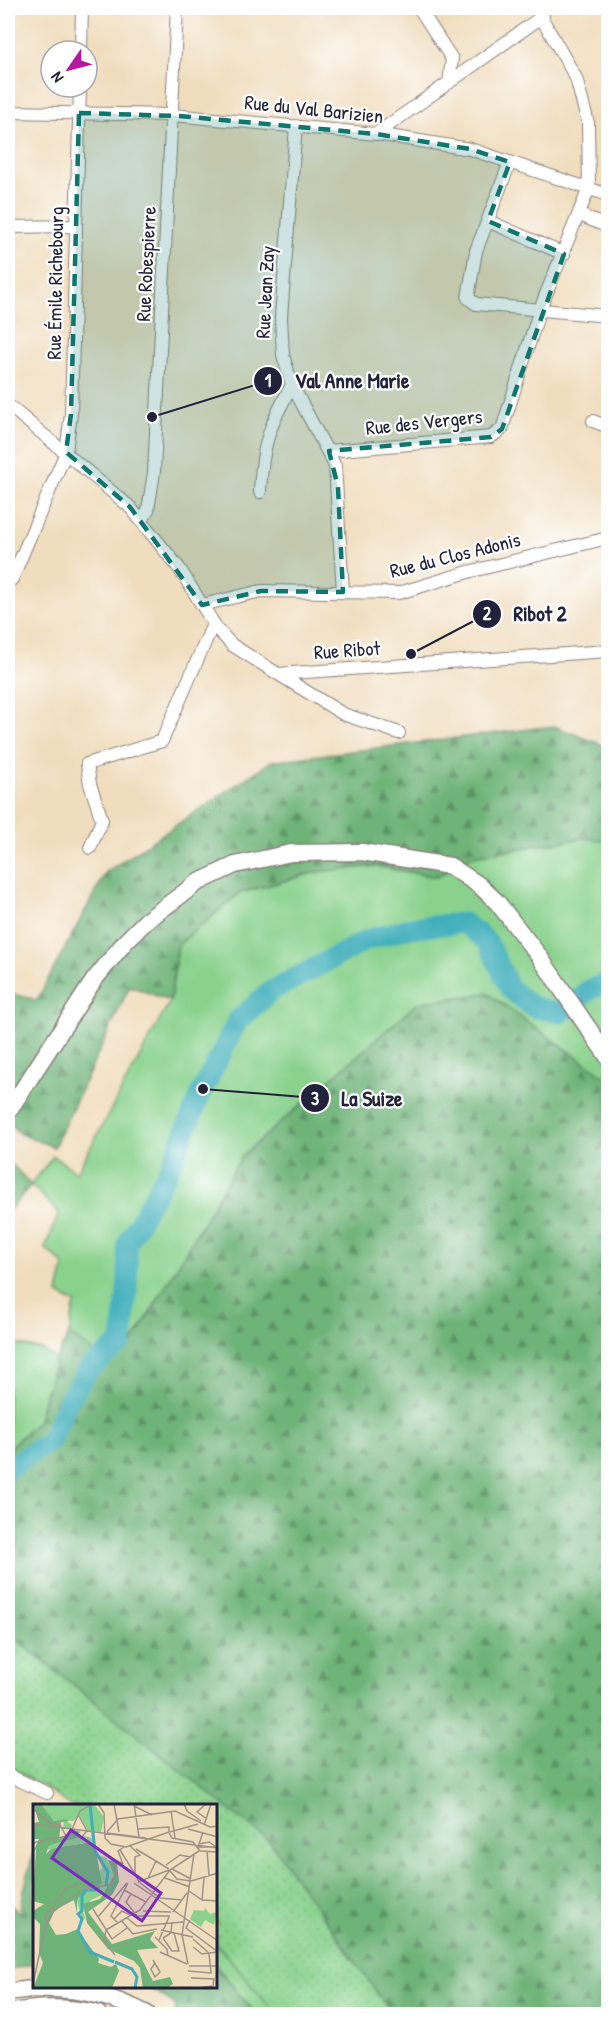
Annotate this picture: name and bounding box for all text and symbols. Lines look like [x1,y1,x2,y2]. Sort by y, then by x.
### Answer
north arrow [39,39,99,99]
text: N [45,67,68,87]
street label: Rue du Val Barizien [243,88,385,129]
street label: Rue Émile Richebourg [40,206,69,360]
street label: Rue Robespierre [129,206,162,322]
street label: Rue Jean Zay [249,245,280,339]
callout: Val Anne Marie [253,361,422,400]
text: Val Anne Marie [295,366,410,395]
text: 1 [265,368,272,393]
street label: Rue des Vergers [364,402,484,441]
street label: Rue du Clos Adonis [387,525,523,584]
callout: Ribot 2 [472,594,579,633]
text: Ribot 2 [513,599,567,628]
text: 2 [483,601,492,626]
street label: Rue Ribot [313,634,382,665]
callout: La Suize [300,1079,415,1118]
text: La Suize [342,1084,403,1113]
text: 3 [311,1086,319,1111]
inset map [33,1804,218,1989]

